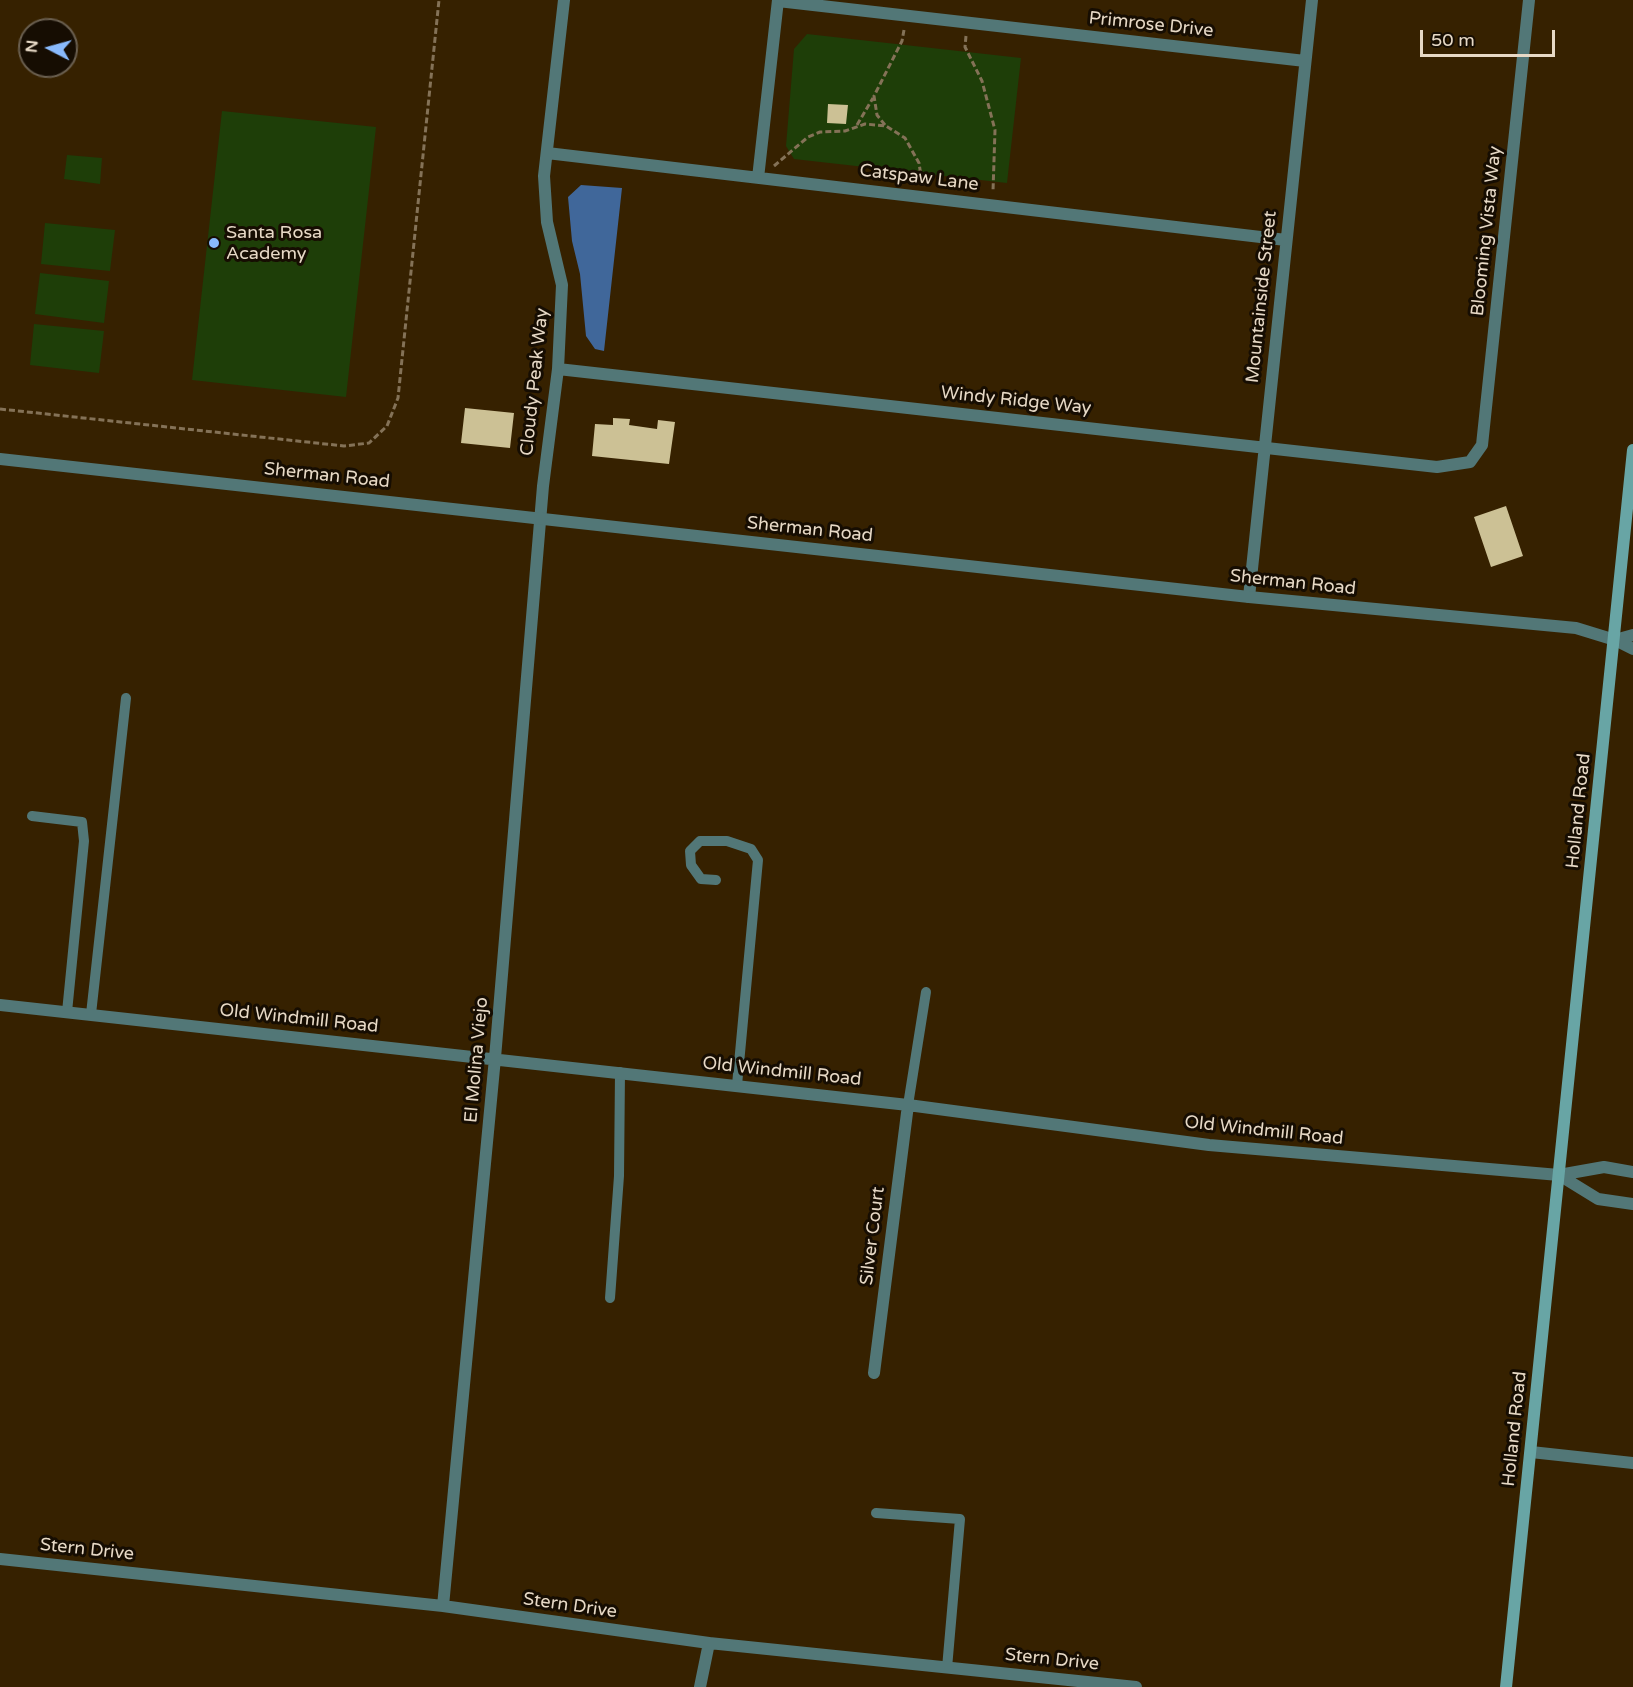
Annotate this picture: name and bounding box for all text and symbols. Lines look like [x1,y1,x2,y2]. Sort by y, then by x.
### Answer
street label: Primrose Drive [1088,8,1214,42]
north arrow [18,18,78,78]
scale bar [1423,18,1558,56]
text: 50 m [1431,29,1475,51]
text: N [21,39,43,54]
street label: Blooming Vista Way [1467,145,1507,317]
street label: Catspaw Lane [858,160,980,196]
street label: Mountainside Street [1242,210,1282,384]
place label: Santa Rosa Academy [226,222,322,264]
marker: Santa Rosa Academy [207,236,221,250]
street label: Cloudy Peak Way [517,307,553,457]
street label: Windy Ridge Way [940,382,1092,420]
street label: Sherman Road [263,459,391,493]
street label: Sherman Road [746,513,874,547]
street label: Sherman Road [1229,566,1357,600]
street label: Holland Road [1562,752,1596,870]
street label: El Molina Viejo [461,996,493,1124]
street label: Old Windmill Road [218,1000,380,1038]
street label: Old Windmill Road [701,1053,863,1091]
street label: Old Windmill Road [1183,1112,1345,1150]
street label: Silver Court [856,1186,890,1286]
street label: Holland Road [1498,1370,1532,1488]
street label: Stern Drive [39,1534,135,1566]
street label: Stern Drive [522,1589,618,1623]
street label: Stern Drive [1004,1644,1100,1676]

